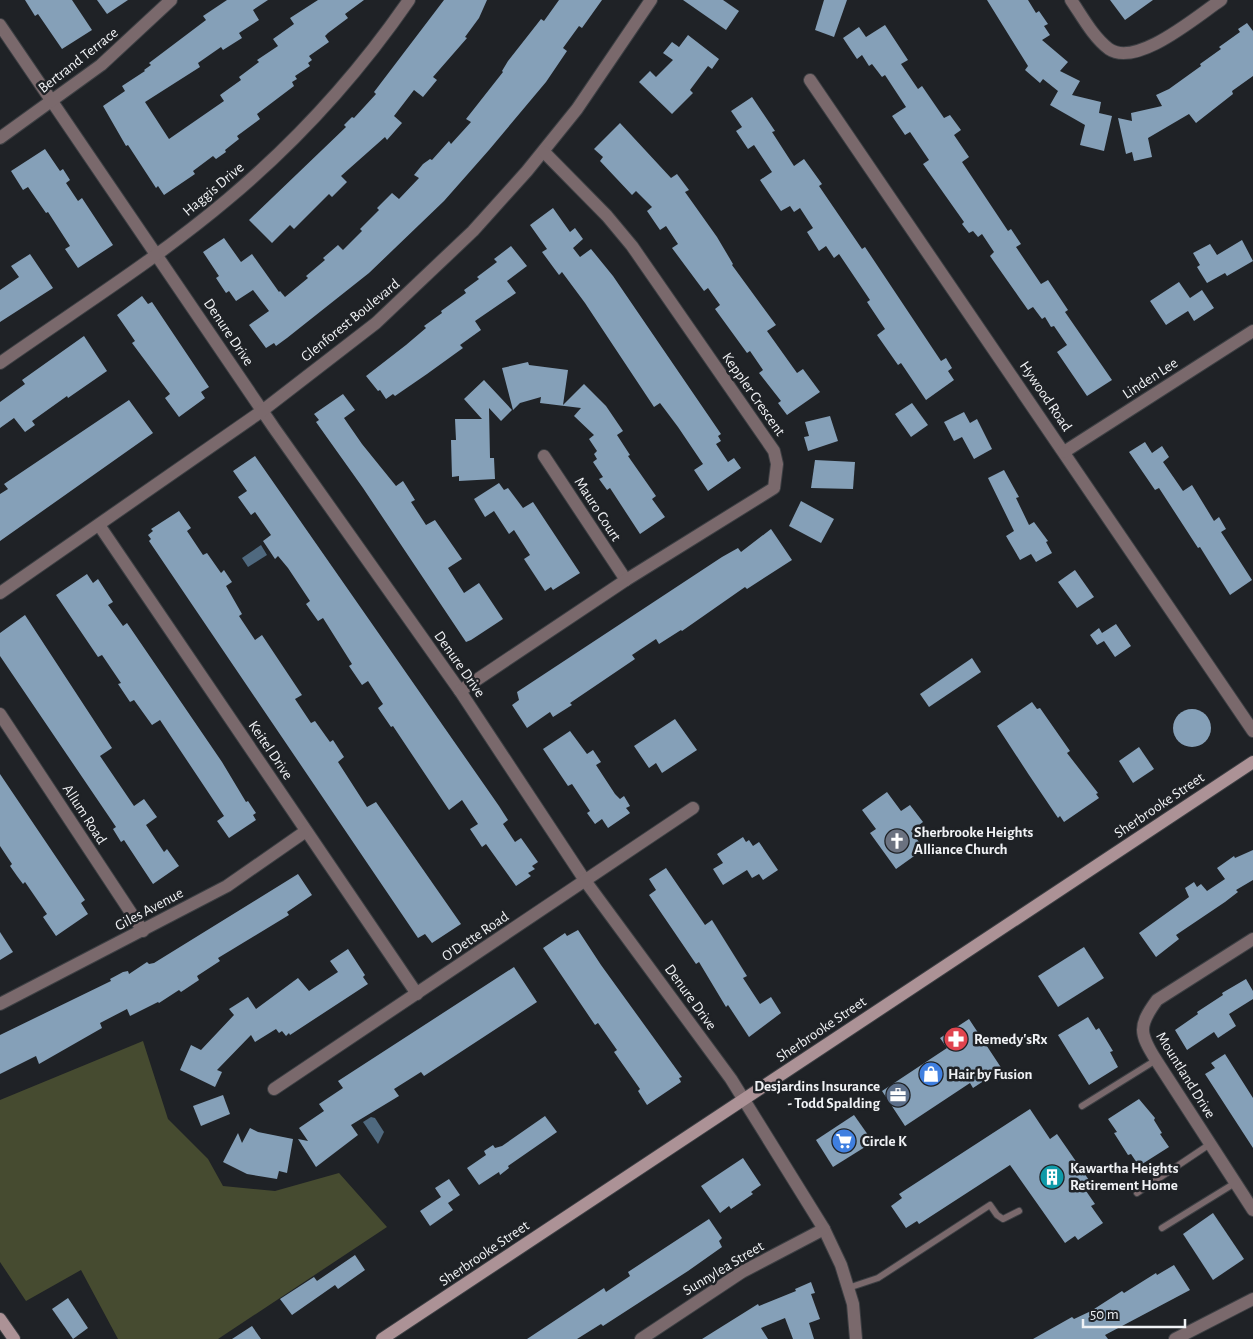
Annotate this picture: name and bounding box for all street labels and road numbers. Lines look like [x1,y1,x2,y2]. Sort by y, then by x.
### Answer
street label: Bertrand Terrace [36,25,121,96]
street label: Haggis Drive [180,160,247,219]
street label: Glenforest Boulevard [298,276,403,365]
street label: Denure Drive [201,296,256,369]
street label: Keppler Crescent [719,350,788,439]
street label: Linden Lee [1120,355,1181,402]
street label: Hywood Road [1017,359,1075,434]
street label: Mauro Court [571,475,624,544]
street label: Denure Drive [431,628,488,700]
street label: Keitel Drive [246,718,296,782]
street label: Sherbrooke Street [1112,770,1207,841]
street label: Allum Road [60,782,109,847]
street label: Giles Avenue [113,885,186,934]
street label: O'Dette Road [439,909,512,964]
street label: Denure Drive [662,962,719,1033]
street label: Sherbrooke Street [774,994,869,1065]
street label: Mountland Drive [1153,1029,1218,1121]
street label: Sherbrooke Street [437,1218,532,1289]
street label: Sunnylea Street [680,1238,766,1298]

